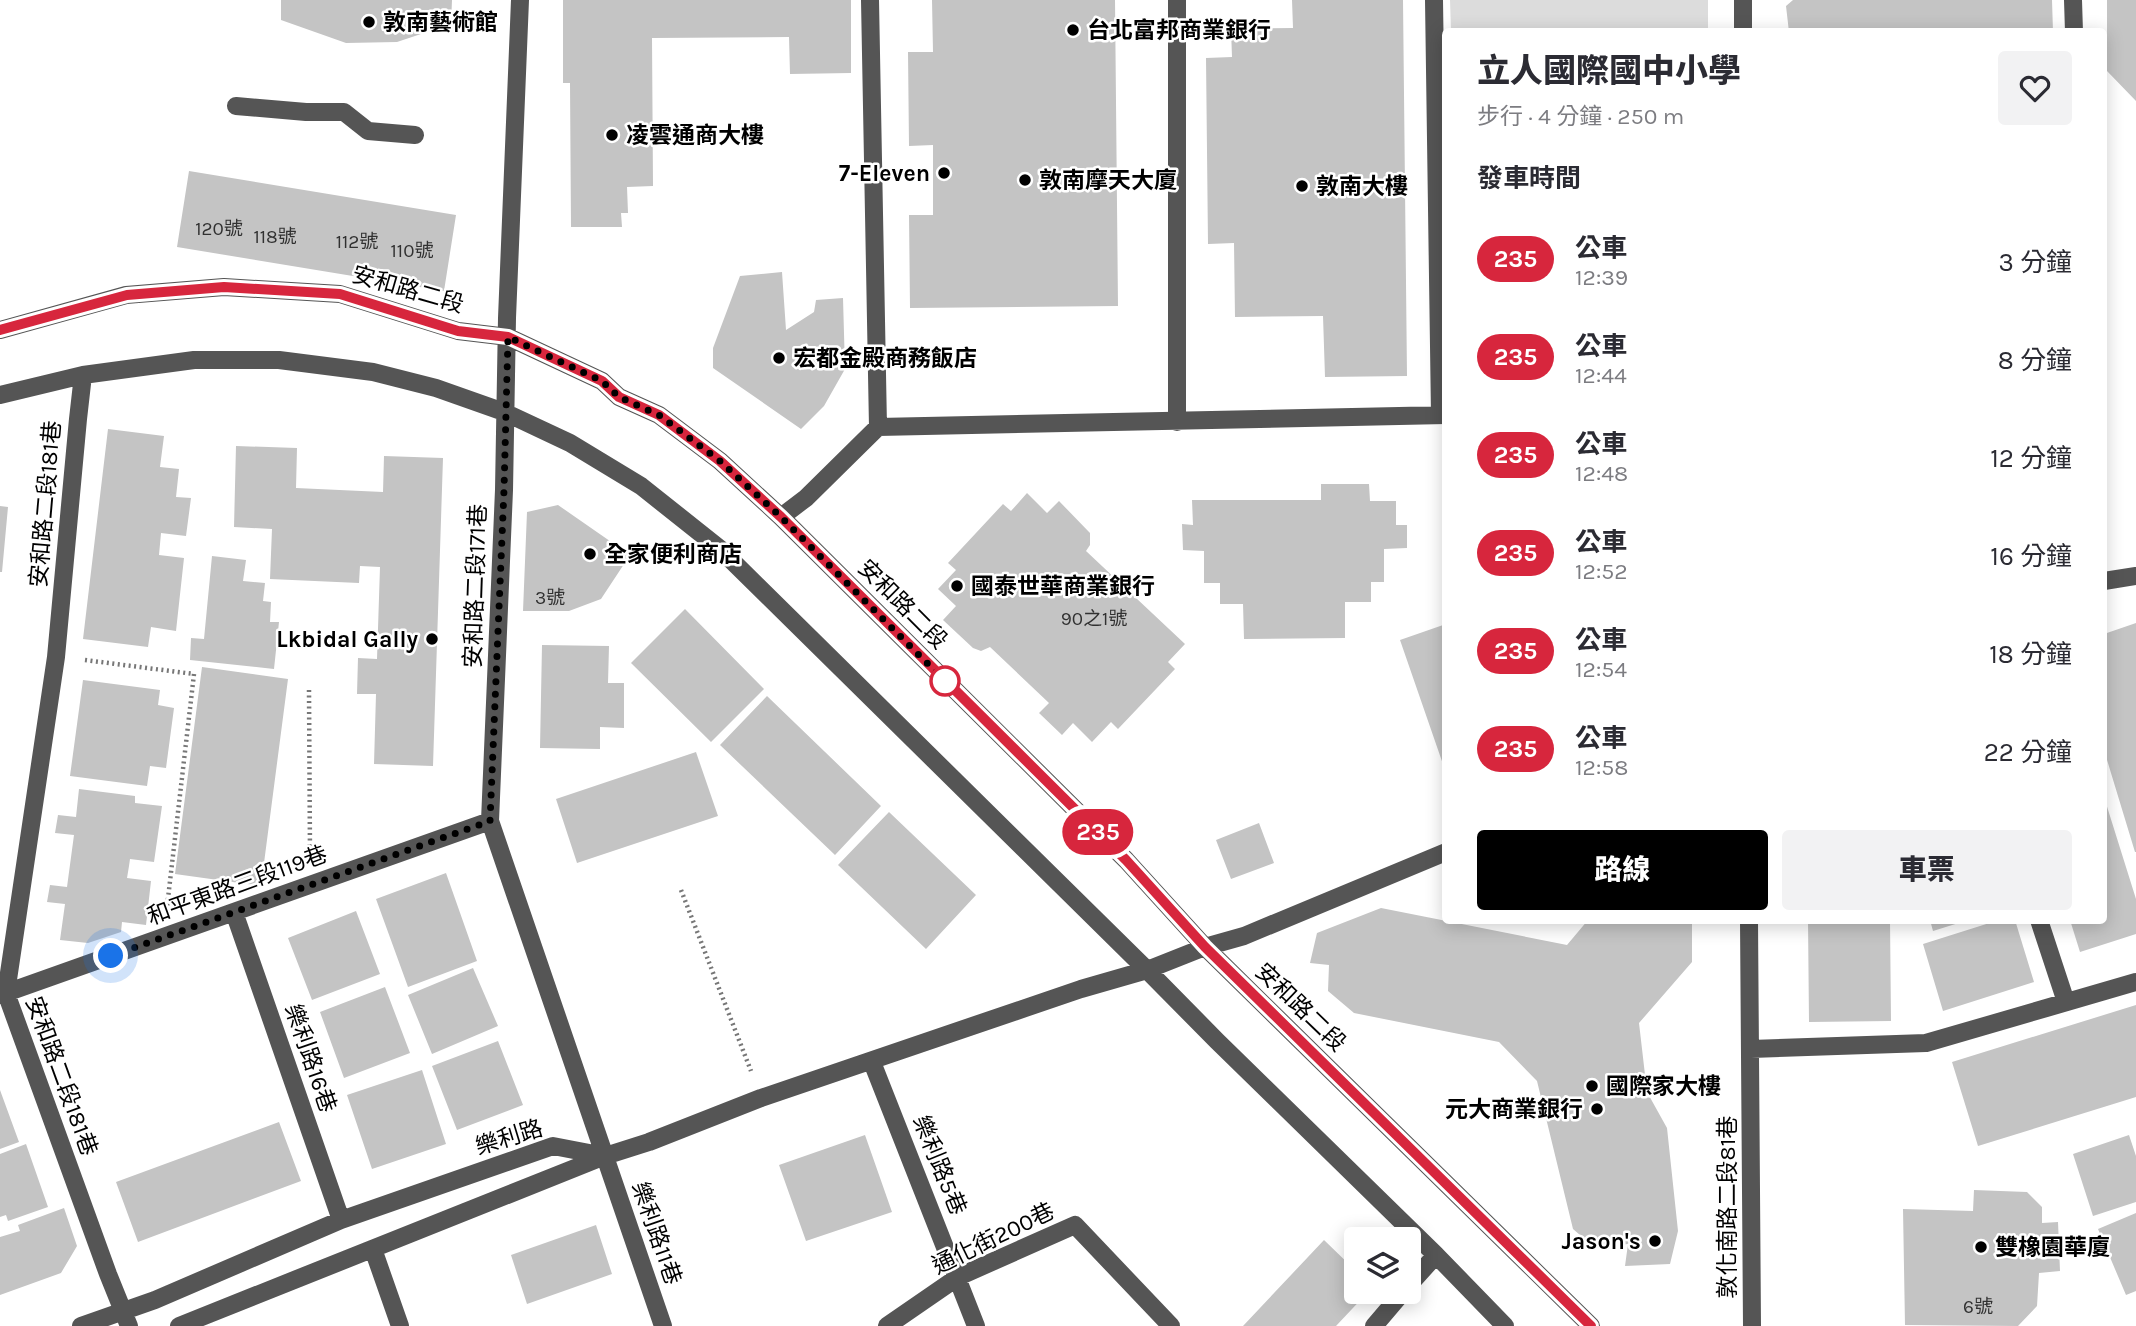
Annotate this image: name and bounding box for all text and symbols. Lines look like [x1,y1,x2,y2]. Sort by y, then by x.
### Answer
place label: 敦南藝術館 [383,9,498,36]
marker: 敦南藝術館 [361,14,377,30]
place label: 台北富邦商業銀行 [1087,17,1271,44]
marker: 台北富邦商業銀行 [1065,22,1081,38]
button: heart [1998,51,2072,125]
text: 立人國際國中小學 [1477,52,1741,90]
text: 步行 · 4 分鐘 · 250 m [1477,103,1684,130]
place label: 凌雲通商大樓 [626,122,764,149]
marker: 凌雲通商大樓 [604,127,620,143]
place label: 7-Eleven [839,160,930,187]
text: 發車時間 [1477,163,1581,194]
marker: 7-Eleven [936,165,952,181]
place label: 敦南摩天大廈 [1039,167,1177,194]
marker: 敦南摩天大廈 [1017,172,1033,188]
place label: 敦南大樓 [1316,173,1408,200]
marker: 敦南大樓 [1294,178,1310,194]
house number: 120號 [195,218,243,240]
house number: 118號 [253,226,297,248]
house number: 112號 [336,231,378,253]
text: 公車 [1575,233,1627,264]
house number: 110號 [391,240,433,262]
text: 235 [1494,245,1537,273]
text: 3 分鐘 [1998,247,2072,278]
street label: 安和路二段 [349,261,467,318]
text: 12:39 [1575,264,1628,291]
text: 公車 [1575,331,1627,362]
text: 235 [1494,343,1537,371]
place label: 宏都金殿商務飯店 [793,345,977,372]
text: 8 分鐘 [1998,345,2072,376]
marker: 宏都金殿商務飯店 [771,350,787,366]
text: 12:44 [1575,362,1627,389]
street label: 安和路二段181巷 [25,420,66,589]
text: 公車 [1575,429,1627,460]
text: 235 [1494,441,1537,469]
text: 12 分鐘 [1990,443,2072,474]
text: 12:48 [1575,460,1628,487]
street label: 安和路二段171巷 [459,504,492,668]
text: 公車 [1575,527,1627,558]
text: 235 [1494,539,1537,567]
place label: 全家便利商店 [604,541,742,568]
text: 16 分鐘 [1990,541,2072,572]
marker: 全家便利商店 [582,546,598,562]
street label: 安和路二段 [852,554,953,655]
text: 12:52 [1575,558,1628,585]
place label: 國泰世華商業銀行 [971,573,1155,600]
marker: 國泰世華商業銀行 [949,578,965,594]
house number: 3號 [535,587,565,609]
house number: 90之1號 [1061,608,1127,630]
text: 公車 [1575,625,1627,656]
place label: Lkbidal Gally [276,626,418,653]
marker: Lkbidal Gally [424,631,440,647]
text: 235 [1494,637,1537,665]
text: 18 分鐘 [1989,639,2072,670]
text: 12:54 [1575,656,1627,683]
unlabelled marker [930,666,960,696]
text: 公車 [1575,723,1627,754]
text: 235 [1494,735,1537,763]
text: 22 分鐘 [1984,737,2072,768]
text: 12:58 [1575,754,1628,781]
line badge: 235 [1058,809,1138,855]
text: 235 [1076,818,1120,846]
button: 路線 [1477,830,1768,910]
button: 車票 [1782,830,2072,910]
street label: 和平東路三段119巷 [143,840,331,931]
your location [93,938,128,973]
street label: 安和路二段 [1250,958,1351,1057]
street label: 安和路二段181巷 [20,993,103,1159]
street label: 樂利路16巷 [279,1000,342,1116]
place label: 國際家大樓 [1606,1073,1721,1100]
marker: 國際家大樓 [1584,1078,1600,1094]
place label: 元大商業銀行 [1445,1096,1583,1123]
marker: 元大商業銀行 [1589,1101,1605,1117]
street label: 樂利路5巷 [907,1111,972,1219]
street label: 樂利路 [472,1114,546,1160]
street label: 敦化南路二段81巷 [1714,1116,1741,1298]
street label: 樂利路11巷 [626,1178,687,1288]
street label: 通化街200巷 [928,1197,1059,1280]
map controls [1344,1227,1421,1304]
button: layers [1344,1227,1421,1304]
place label: Jason's [1562,1228,1641,1255]
marker: Jason's [1647,1233,1663,1249]
place label: 雙橡園華廈 [1995,1234,2110,1261]
marker: 雙橡園華廈 [1973,1239,1989,1255]
house number: 6號 [1963,1296,1993,1318]

